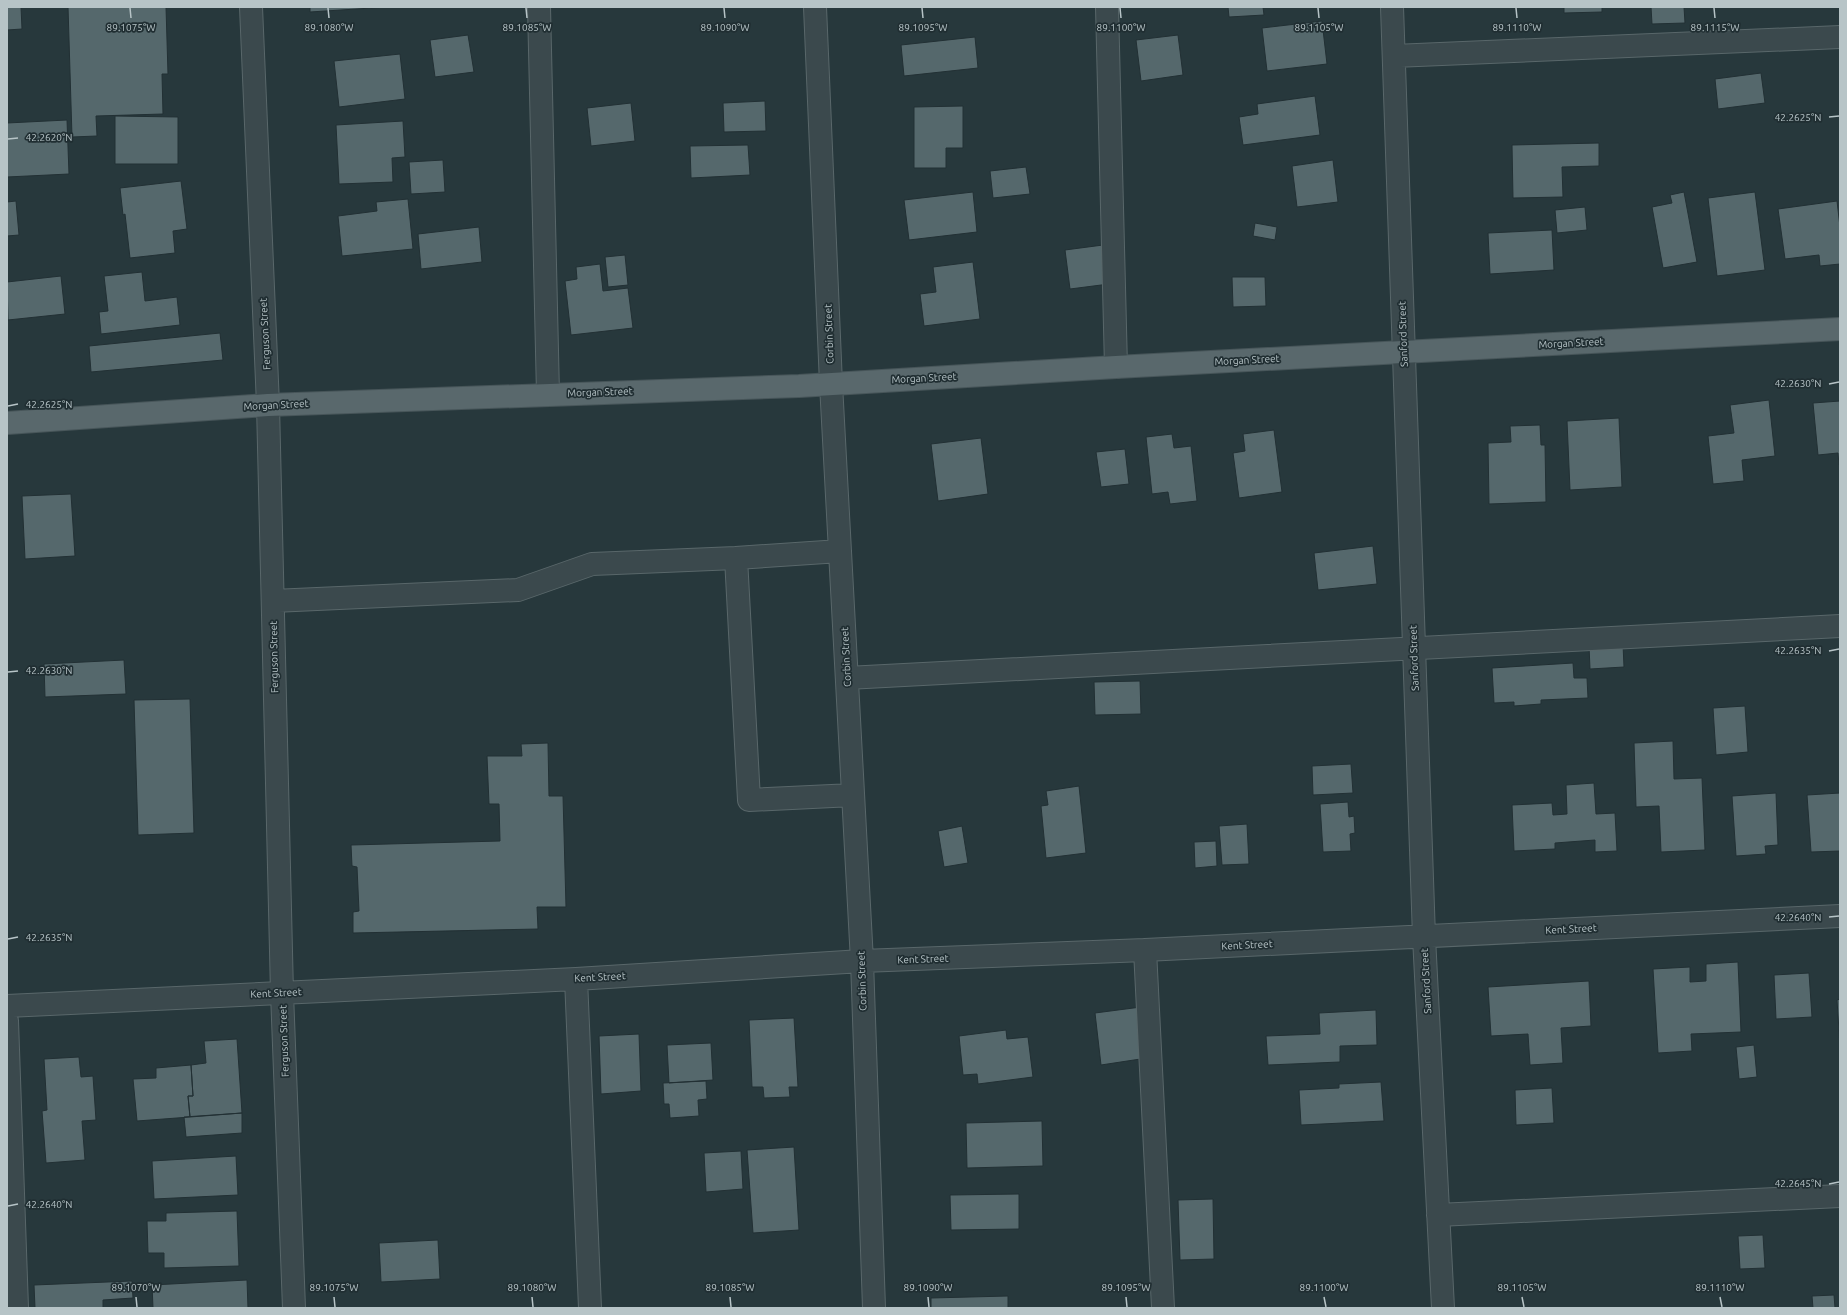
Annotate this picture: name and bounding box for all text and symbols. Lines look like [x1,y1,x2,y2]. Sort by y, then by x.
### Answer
text: 89.1075°W [107,22,155,33]
text: 89.1080°W [305,22,353,33]
text: 89.1085°W [503,22,551,33]
text: 89.1090°W [701,22,749,33]
text: 89.1095°W [899,22,947,33]
text: 89.1100°W [1097,22,1145,33]
text: 89.1105°W [1295,22,1343,33]
text: 89.1110°W [1493,22,1541,33]
text: 89.1115°W [1691,22,1739,33]
text: 42.2625°N [1775,112,1821,123]
text: 42.2620°N [26,132,72,143]
street label: Ferguson Street [258,298,272,370]
street label: Sanford Street [1396,301,1410,367]
street label: Corbin Street [822,304,836,364]
street label: Morgan Street [1538,336,1604,350]
street label: Morgan Street [1214,353,1280,367]
street label: Morgan Street [891,371,957,385]
text: 42.2630°N [1775,378,1821,389]
street label: Morgan Street [567,385,633,399]
street label: Morgan Street [243,398,309,412]
text: 42.2625°N [26,399,72,410]
street label: Ferguson Street [268,621,280,693]
street label: Sanford Street [1407,625,1421,691]
street label: Corbin Street [839,627,853,687]
text: 42.2635°N [1775,645,1821,656]
text: 42.2630°N [26,665,72,676]
text: 42.2640°N [1775,912,1821,923]
street label: Kent Street [1545,922,1597,936]
text: 42.2635°N [26,932,72,943]
street label: Kent Street [1221,938,1273,952]
street label: Sanford Street [1419,948,1433,1014]
street label: Corbin Street [855,951,869,1011]
street label: Kent Street [897,953,949,965]
street label: Kent Street [574,970,626,984]
street label: Kent Street [250,986,302,1000]
street label: Ferguson Street [277,1005,291,1077]
text: 42.2645°N [1775,1178,1821,1189]
text: 42.2640°N [26,1199,72,1210]
text: 89.1070°W [112,1282,160,1293]
text: 89.1075°W [310,1282,358,1293]
text: 89.1080°W [508,1282,556,1293]
text: 89.1085°W [706,1282,754,1293]
text: 89.1090°W [904,1282,952,1293]
text: 89.1095°W [1102,1282,1150,1293]
text: 89.1100°W [1300,1282,1348,1293]
text: 89.1105°W [1498,1282,1546,1293]
text: 89.1110°W [1696,1282,1744,1293]

